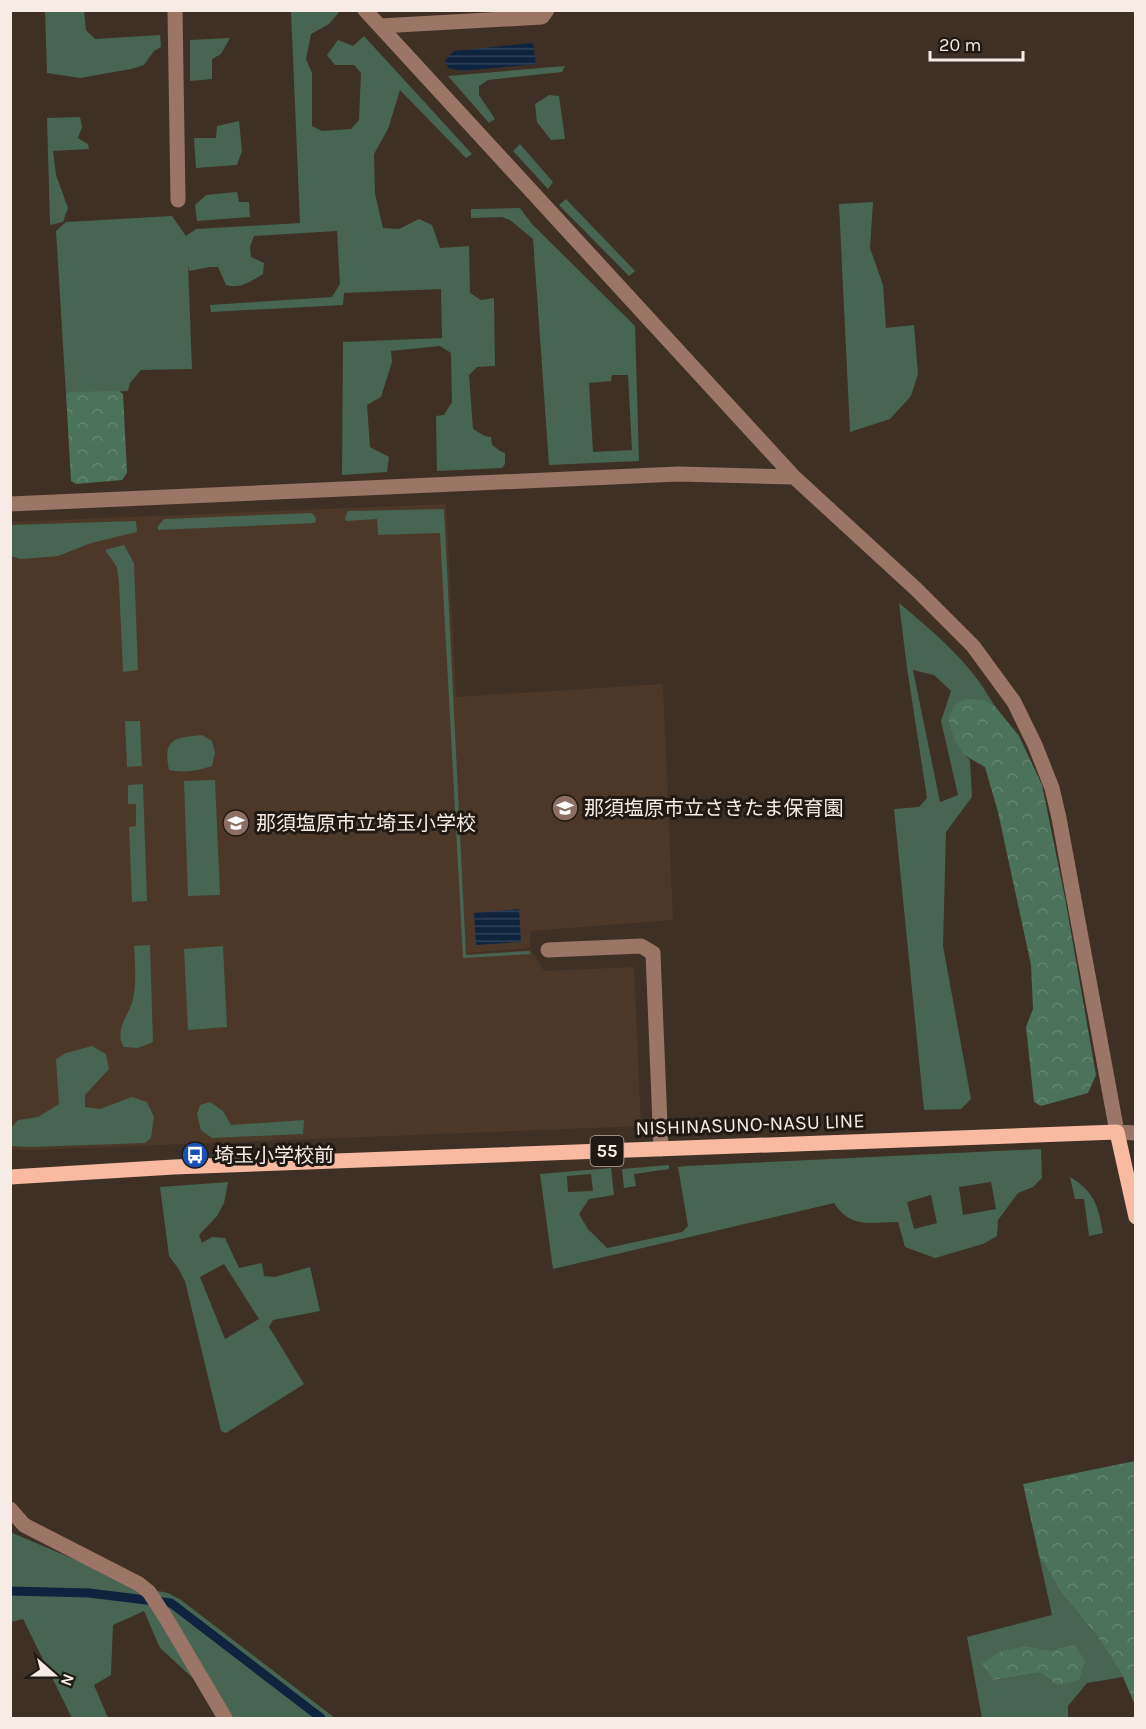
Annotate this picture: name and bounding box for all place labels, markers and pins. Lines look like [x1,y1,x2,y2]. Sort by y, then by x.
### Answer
school or university icon: 那須塩原市立さきたま保育園 [550,793,580,823]
place label: 那須塩原市立さきたま保育園 [584,797,843,820]
school or university icon: 那須塩原市立埼玉小学校 [221,808,251,838]
place label: 那須塩原市立埼玉小学校 [256,812,476,835]
bus stop icon: 埼玉小学校前 [180,1140,210,1170]
place label: 埼玉小学校前 [214,1144,334,1167]

